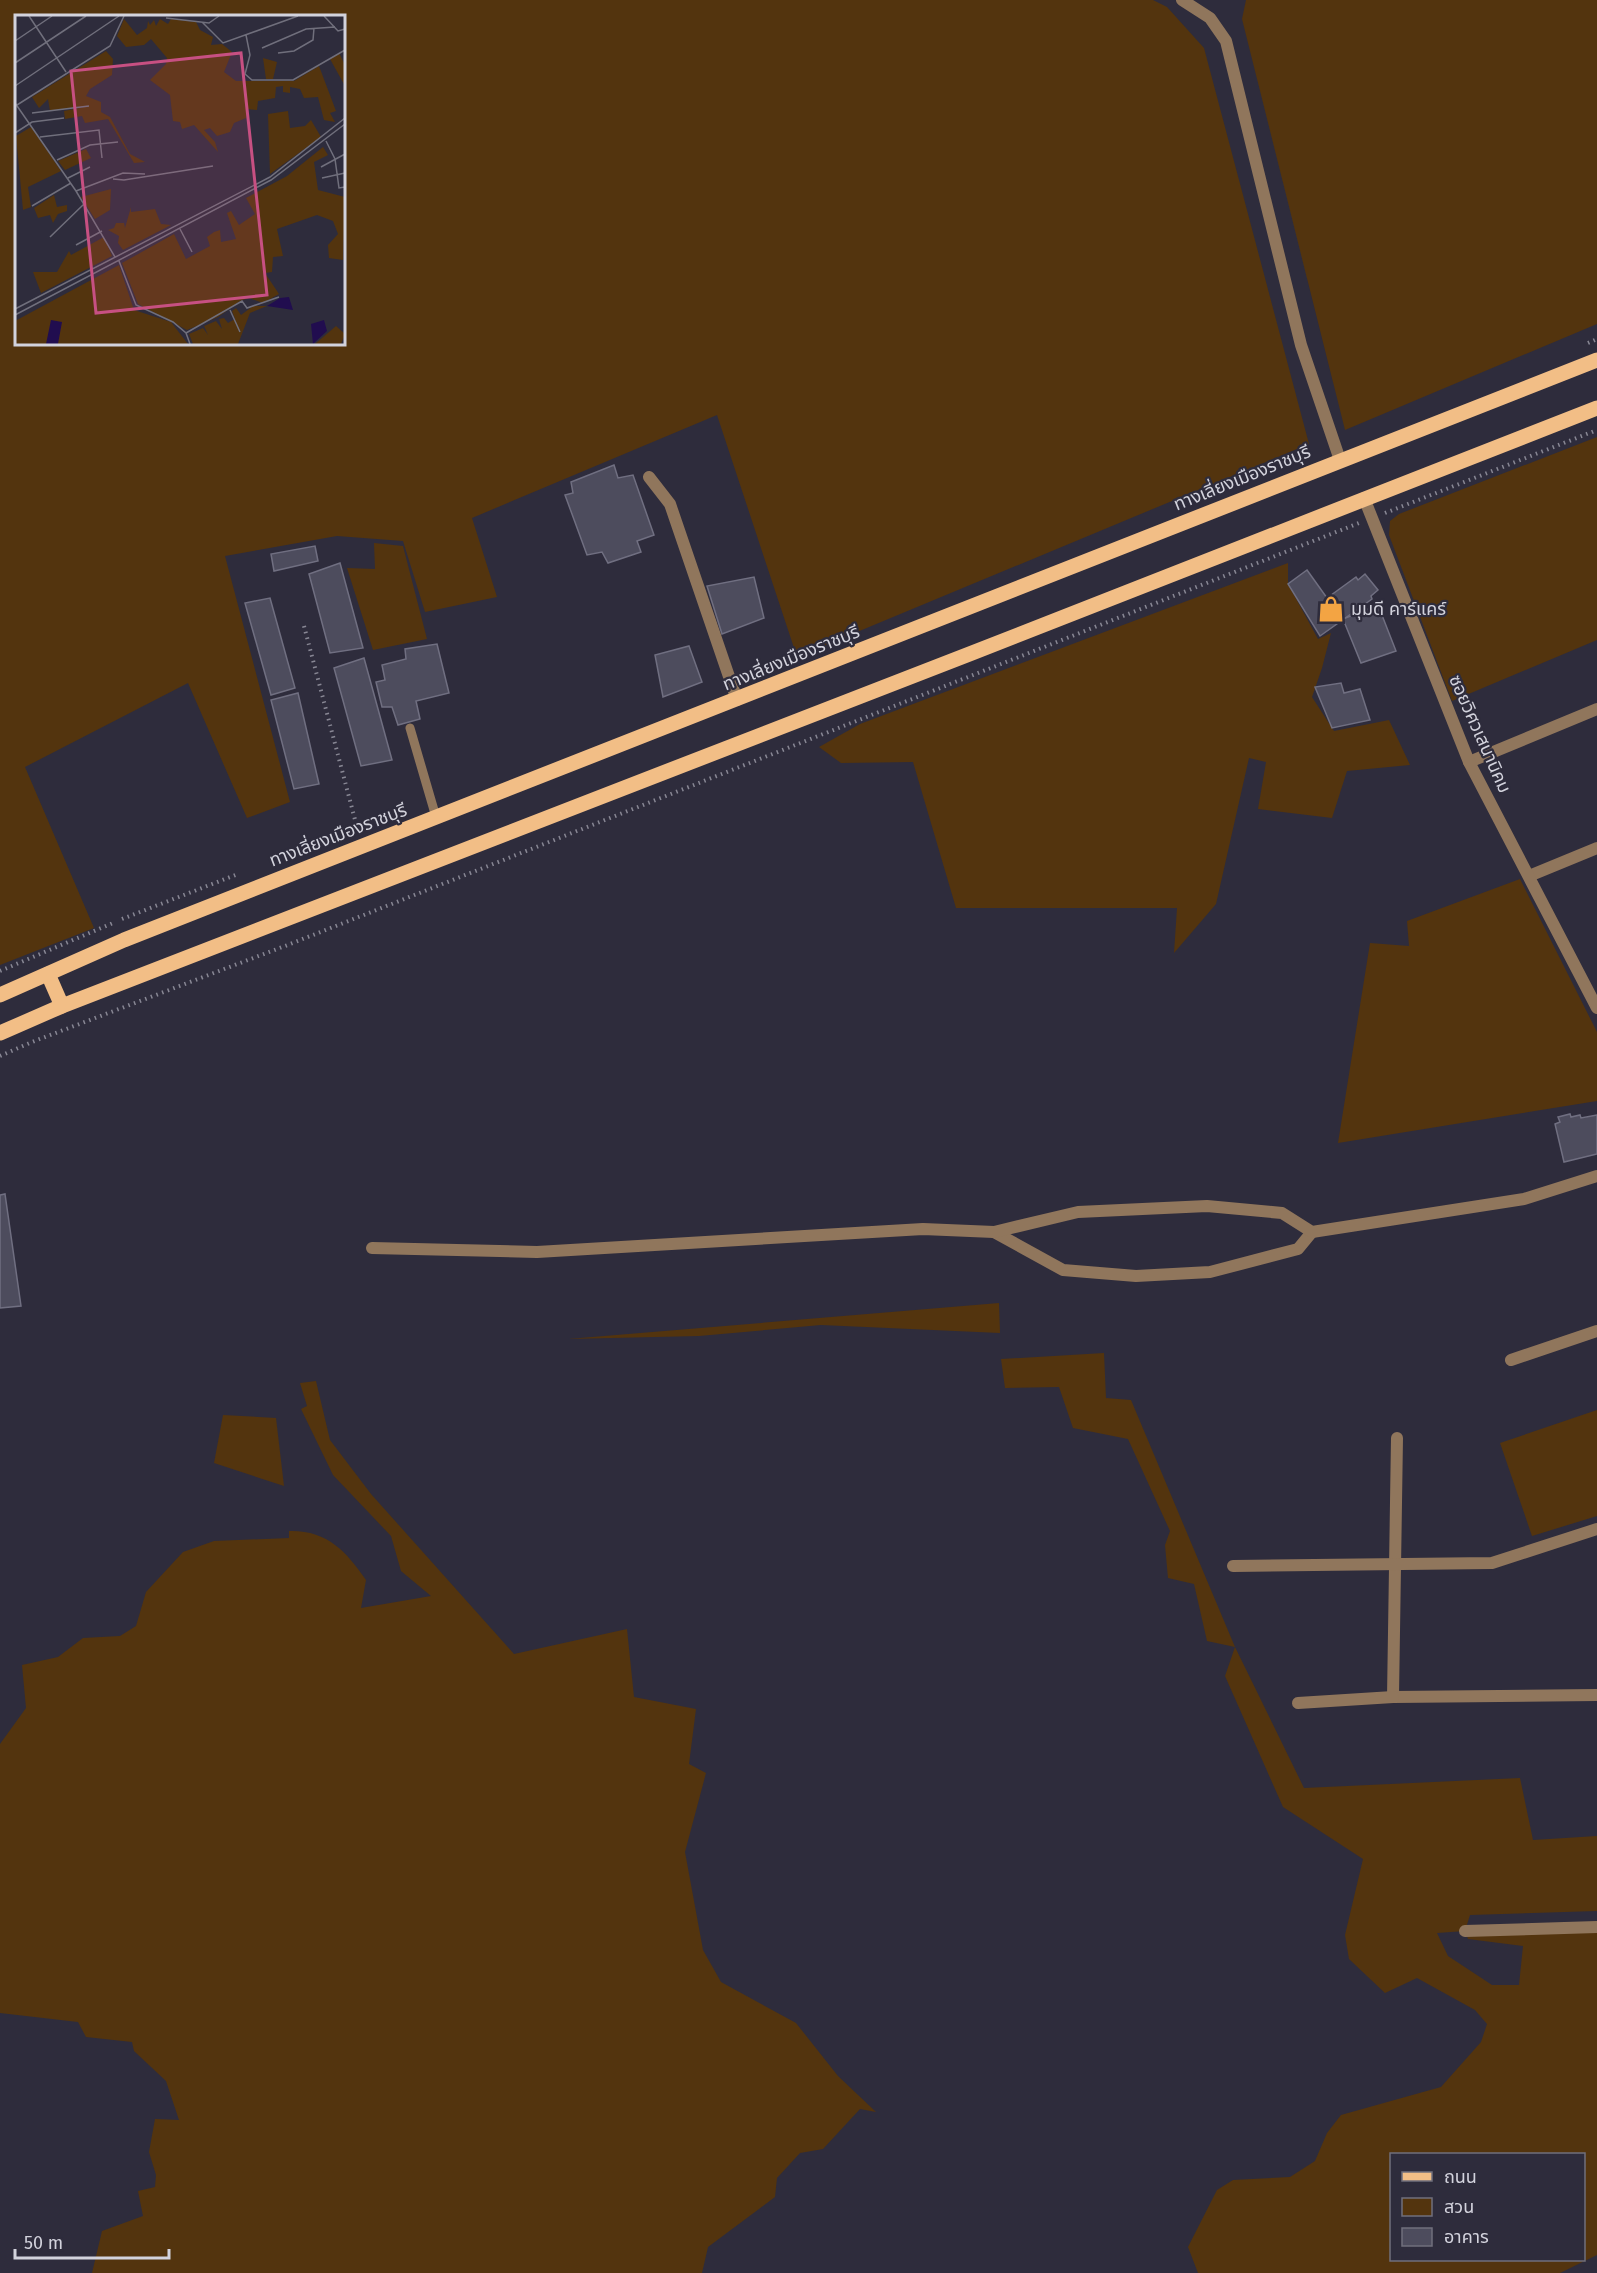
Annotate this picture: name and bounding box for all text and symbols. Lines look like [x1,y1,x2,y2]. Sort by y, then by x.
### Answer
inset map [15,15,345,345]
street label: ทางเลี่ยงเมืองราชบุรี [1170,439,1314,515]
shop icon: มุมดี คาร์แคร์ [1316,594,1346,624]
place label: มุมดี คาร์แคร์ [1351,598,1447,620]
street label: ทางเลี่ยงเมืองราชบุรี [719,619,863,695]
street label: ซอยวิศวเสนานิคม [1444,672,1516,796]
street label: ทางเลี่ยงเมืองราชบุรี [265,797,410,871]
legend [1390,2153,1585,2261]
text: ถนน [1444,2166,1477,2188]
text: สวน [1444,2196,1474,2218]
scale bar [15,2222,170,2260]
text: อาคาร [1444,2226,1489,2248]
text: 50 m [24,2232,63,2254]

